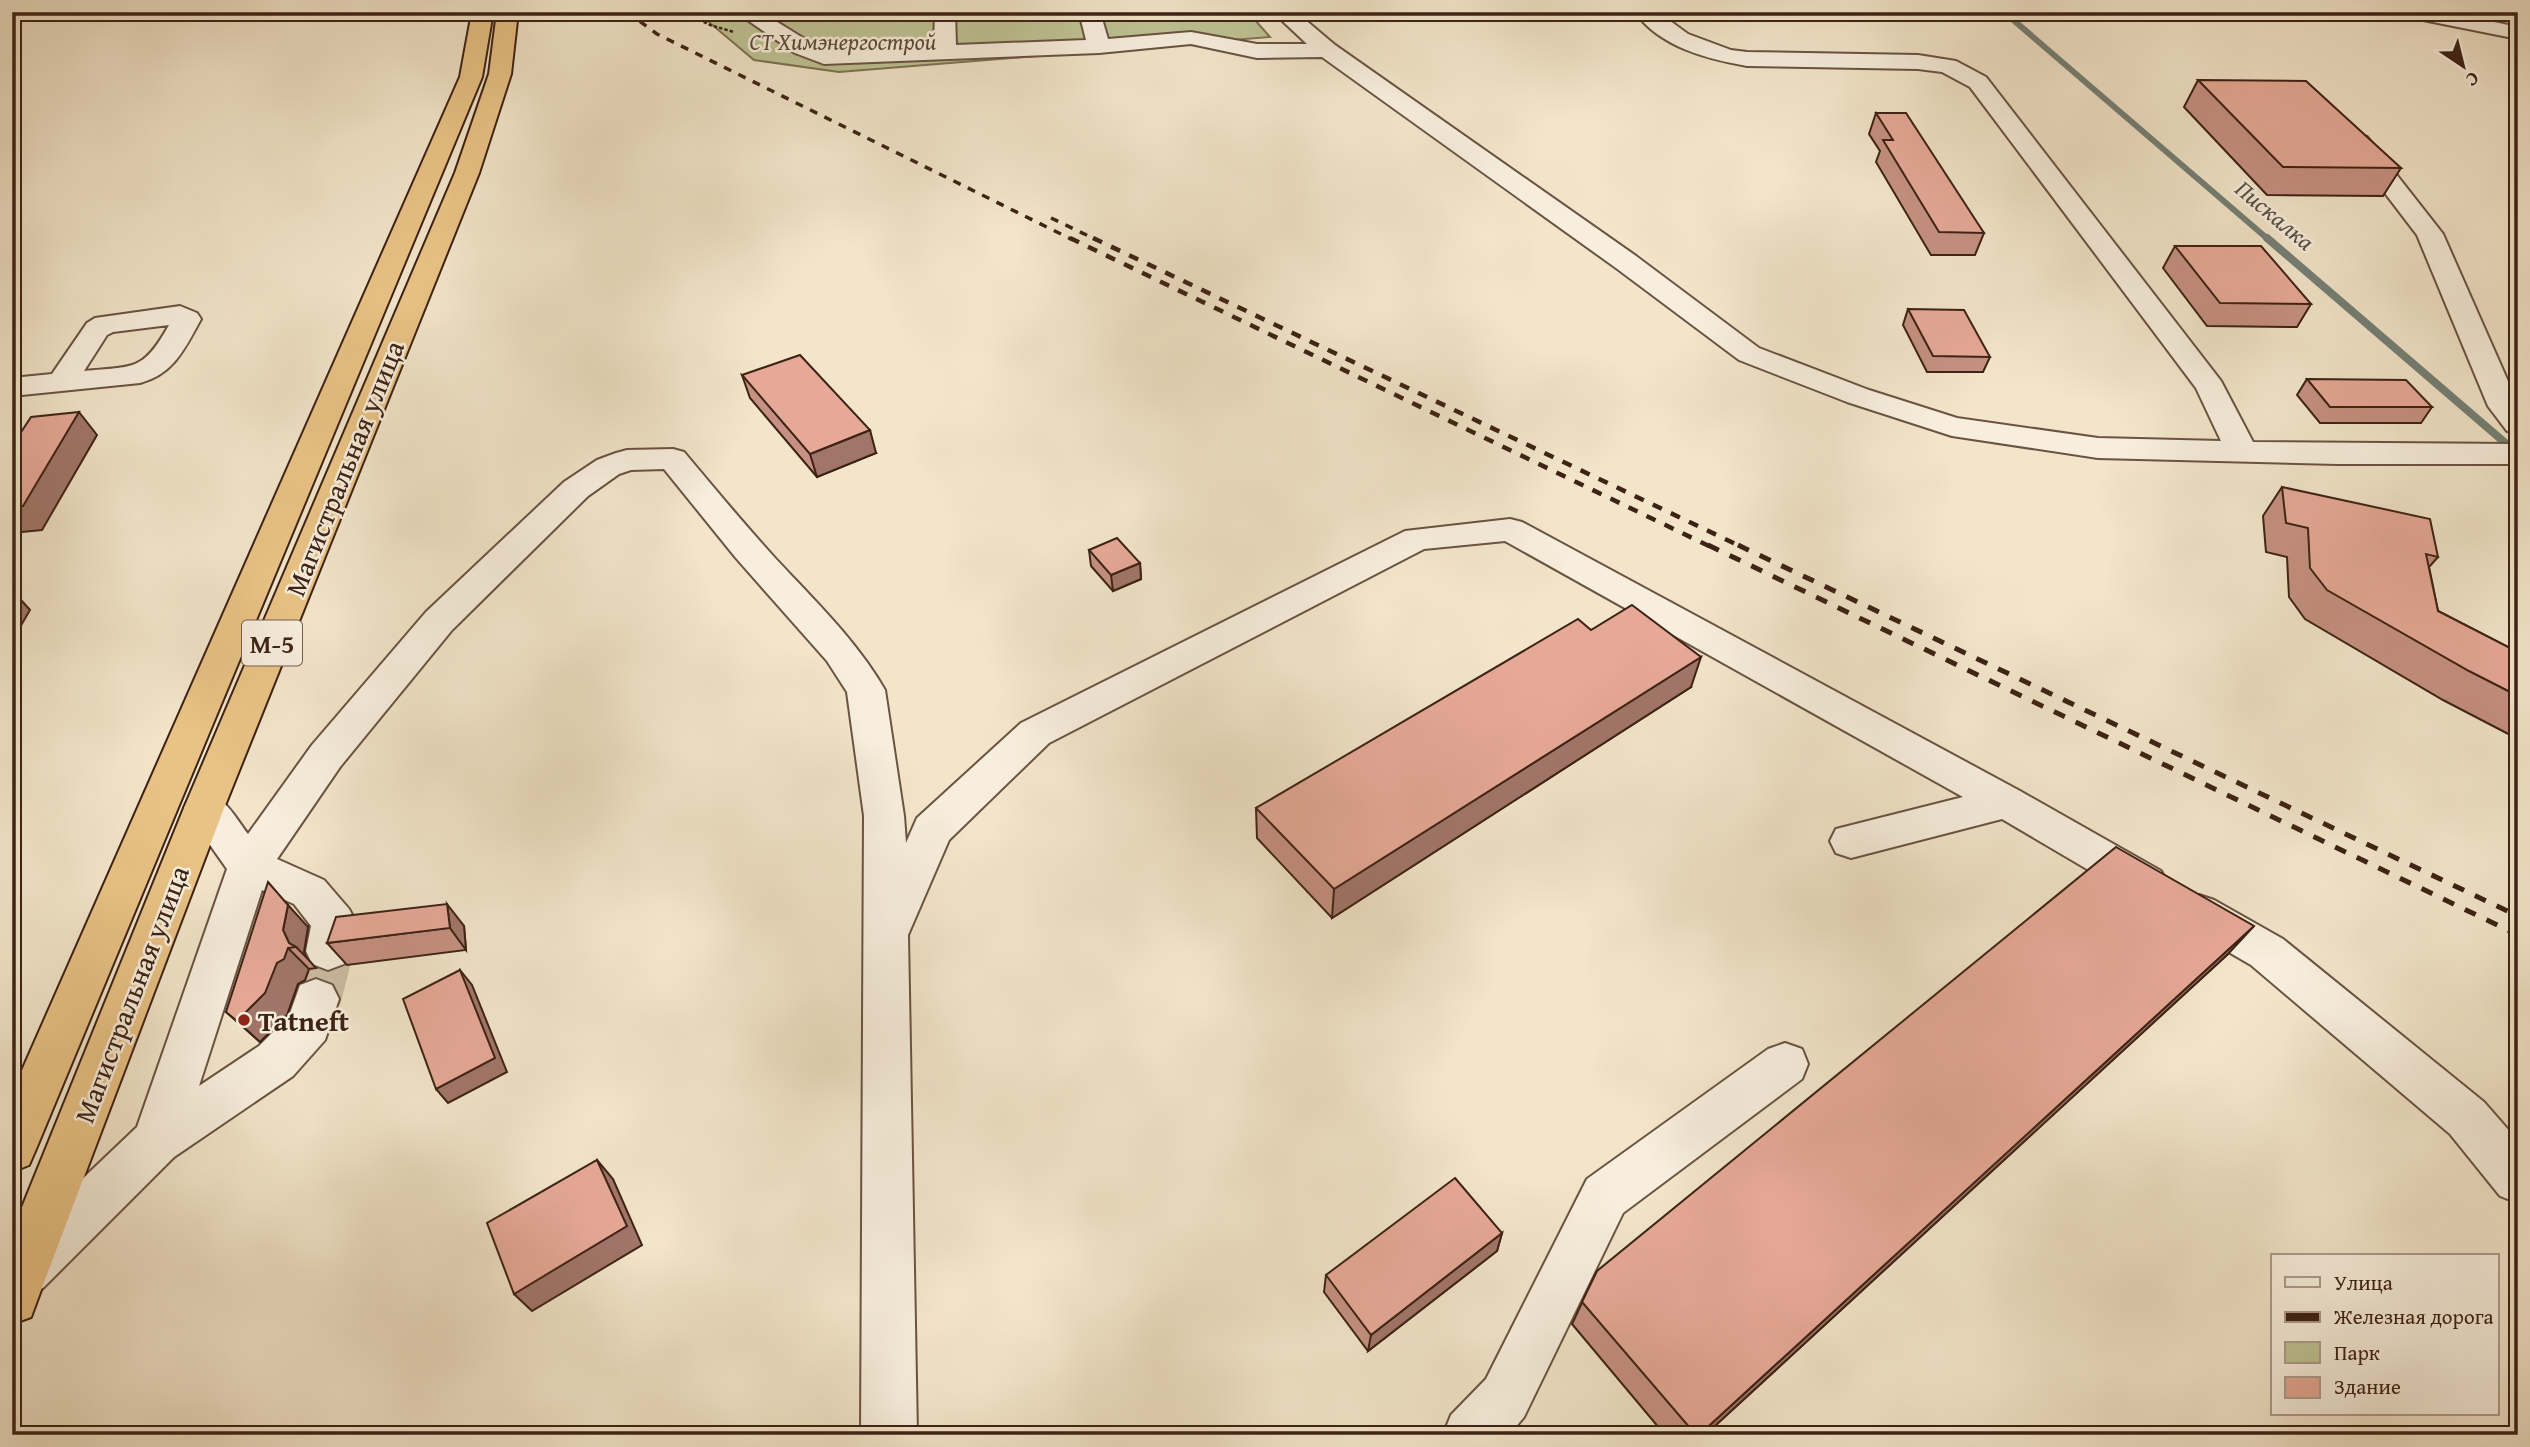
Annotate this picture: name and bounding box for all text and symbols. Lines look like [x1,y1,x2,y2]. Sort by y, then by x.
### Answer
park label: СТ Химэнергострой [750,25,937,58]
north arrow [2428,32,2498,102]
text: С [2460,65,2485,95]
water label: Пискалка [2228,171,2322,259]
street label: Магистральная улица [274,333,414,602]
road number: М-5 [242,621,302,666]
street label: Магистральная улица [63,859,199,1128]
place label: Tatneft [258,1000,349,1041]
marker: Tatneft [236,1012,252,1028]
legend [2271,1254,2498,1416]
text: Улица [2334,1267,2393,1298]
text: Железная дорога [2333,1301,2494,1332]
text: Парк [2334,1337,2380,1368]
text: Здание [2334,1371,2401,1402]

